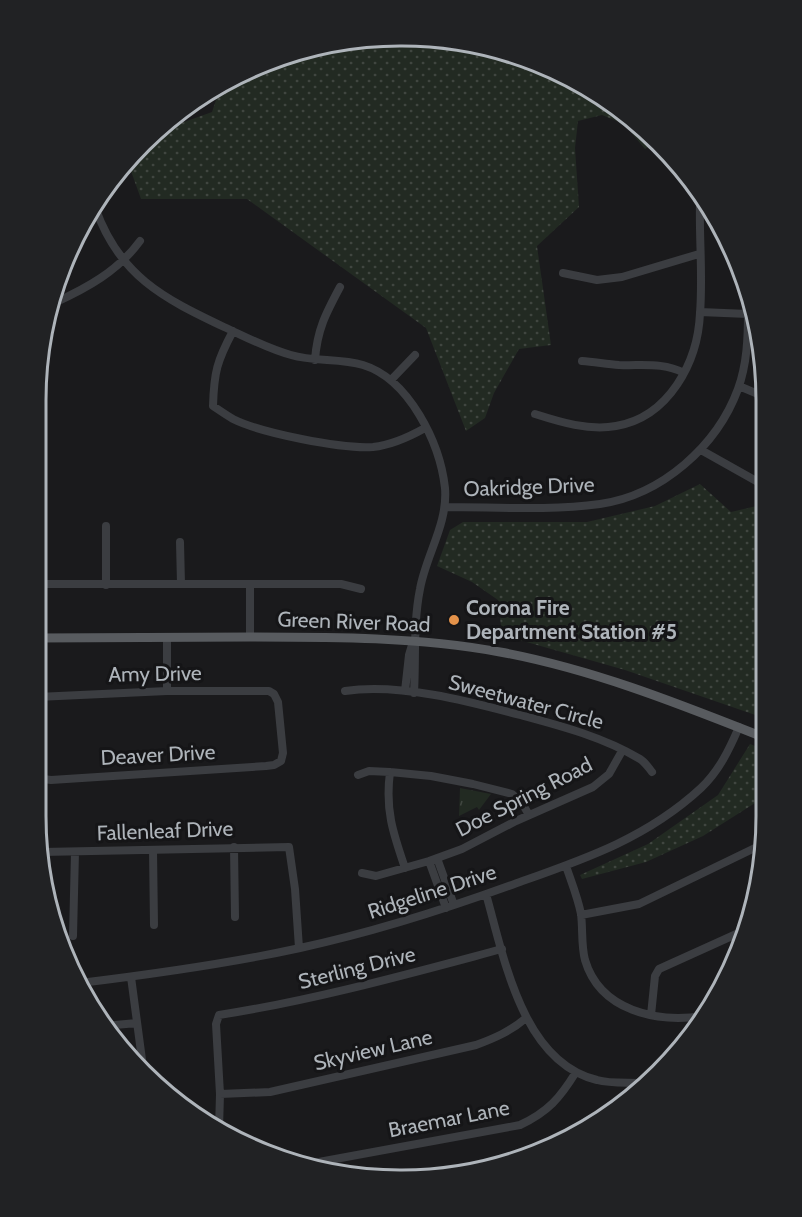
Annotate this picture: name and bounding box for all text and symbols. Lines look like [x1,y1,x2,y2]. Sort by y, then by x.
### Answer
street label: Oakridge Drive [463,472,595,501]
place label: Corona Fire Department Station #5 [466,595,677,644]
street label: Green River Road [277,606,431,637]
marker: Corona Fire Department Station #5 [447,613,461,627]
street label: Amy Drive [108,660,202,687]
street label: Sweetwater Circle [446,669,607,734]
street label: Deaver Drive [100,739,216,770]
street label: Doe Spring Road [451,751,596,842]
street label: Fallenleaf Drive [96,816,234,845]
street label: Ridgeline Drive [364,859,499,924]
street label: Sterling Drive [296,941,418,994]
street label: Skyview Lane [311,1024,435,1075]
street label: Braemar Lane [386,1094,512,1142]

